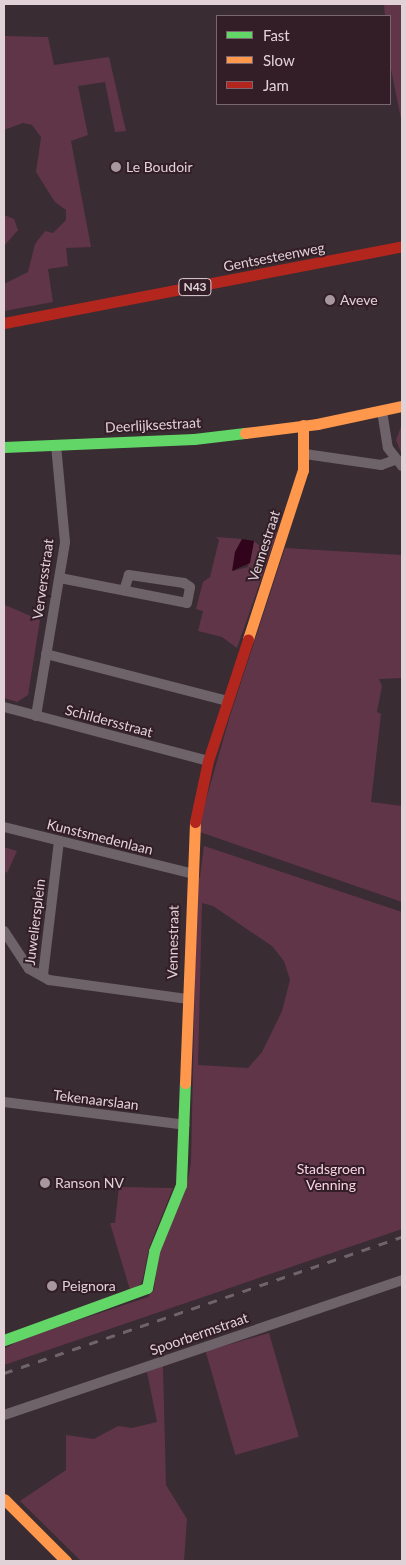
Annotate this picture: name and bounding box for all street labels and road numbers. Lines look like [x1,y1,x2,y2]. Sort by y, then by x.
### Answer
street label: Gentsesteenweg [222,239,326,275]
road number: N43 [178,278,212,296]
street label: Deerlijksestraat [105,414,201,436]
street label: Vennestraat [245,508,283,584]
street label: Verversstraat [29,538,57,620]
street label: Schildersstraat [63,701,155,741]
street label: Kunstsmedenlaan [45,816,155,858]
street label: Juweliersplein [21,878,49,966]
street label: Vennestraat [164,905,182,979]
street label: Tekenaarslaan [52,1086,140,1114]
street label: Spoorbermstraat [148,1309,250,1359]

